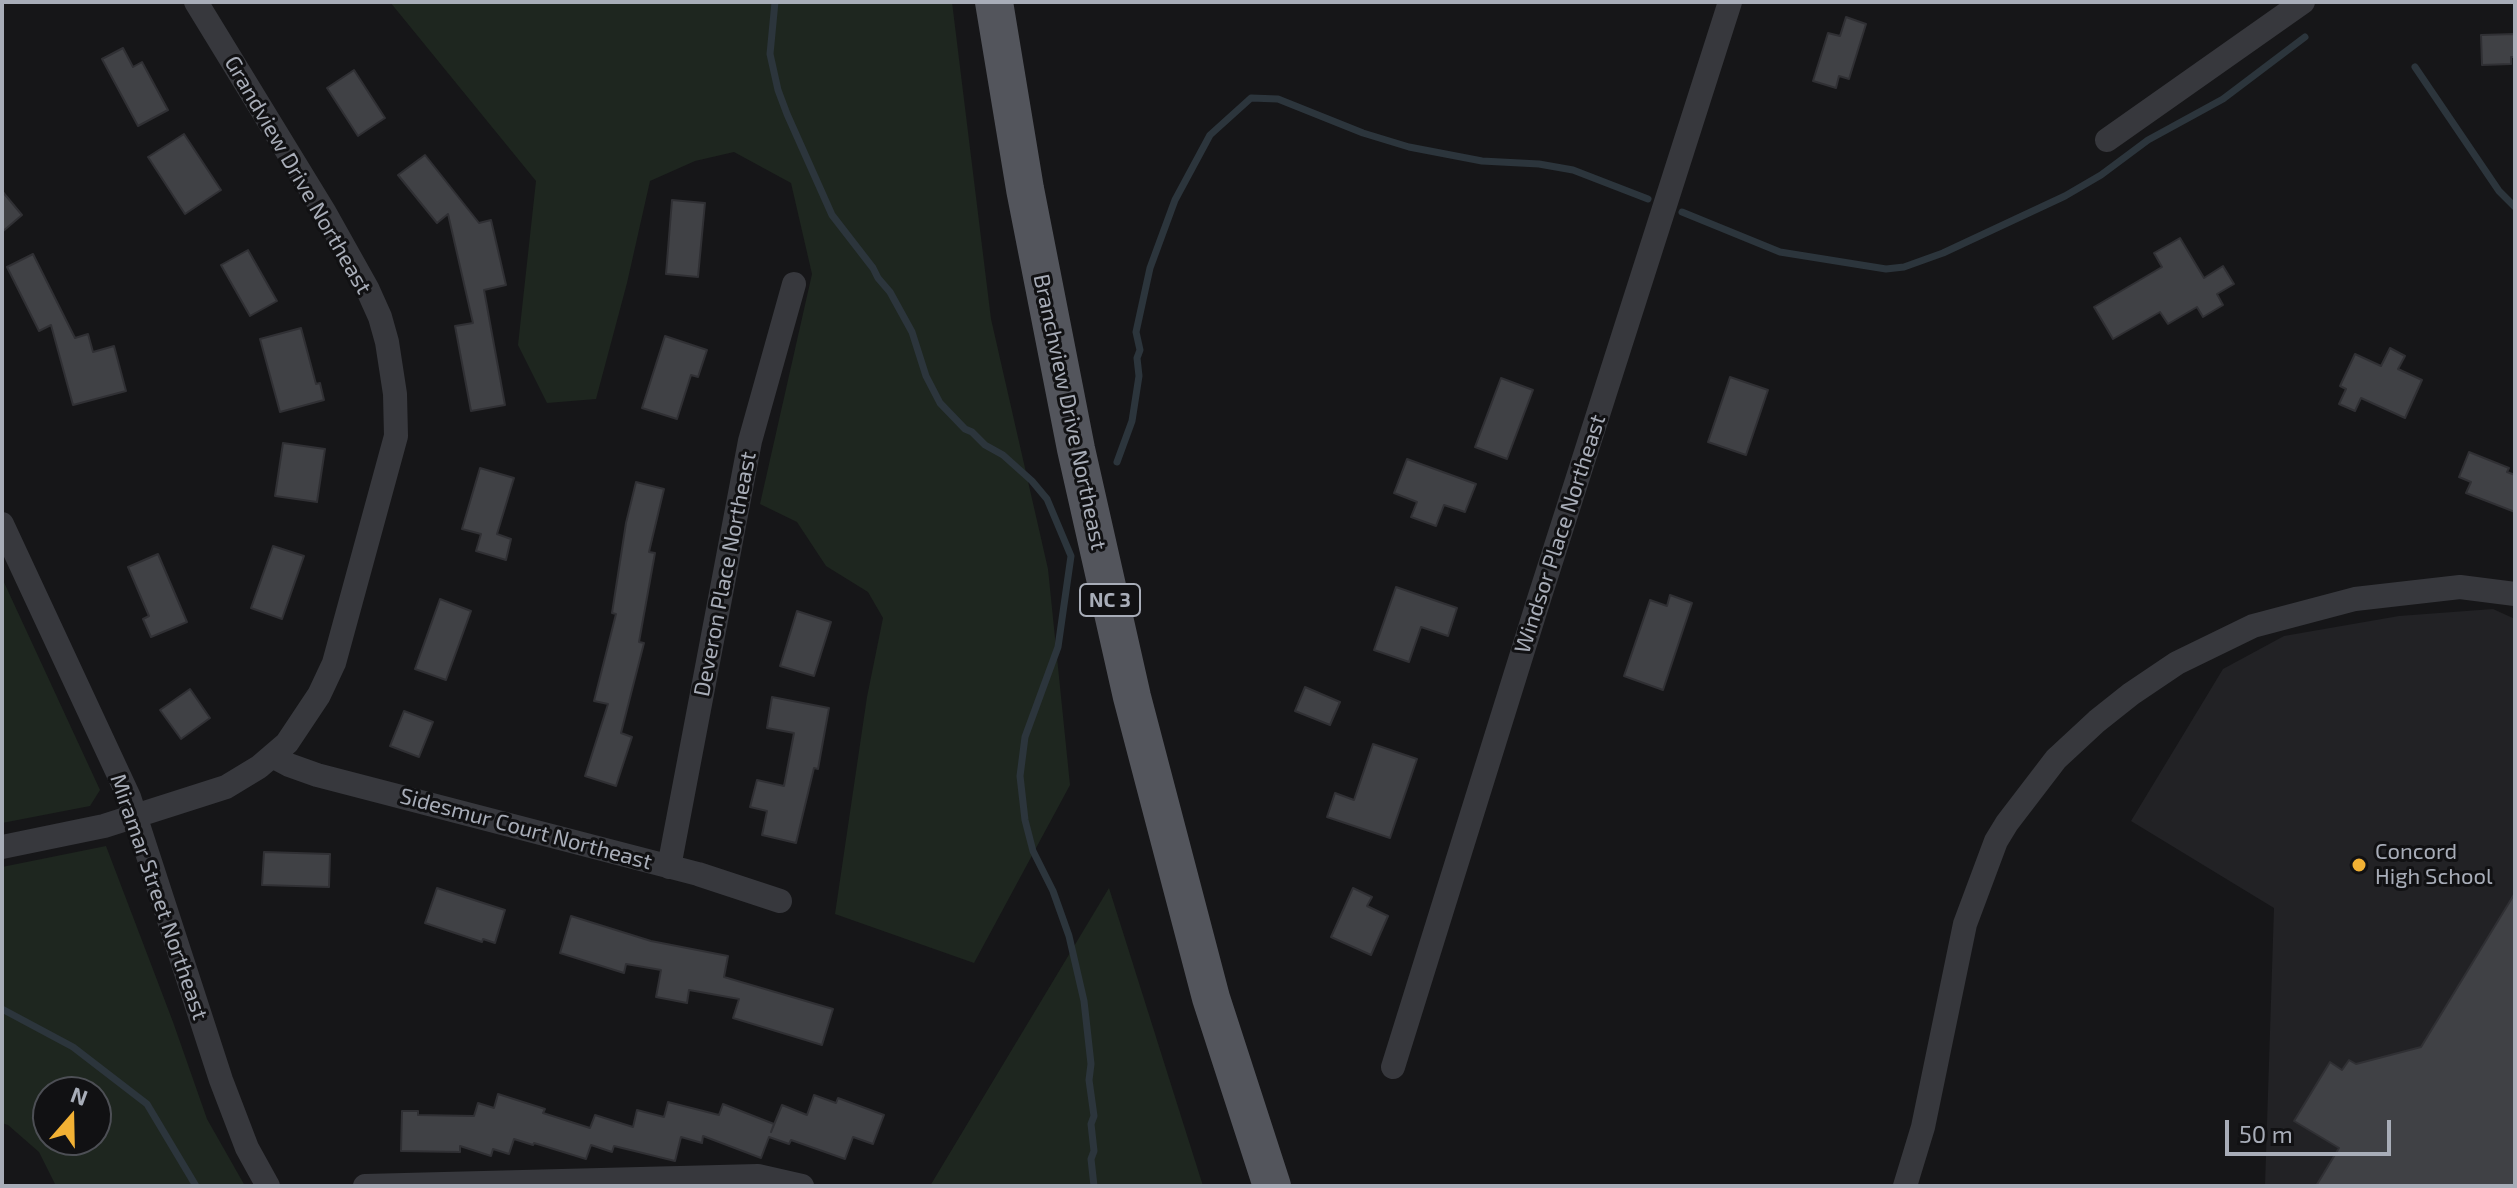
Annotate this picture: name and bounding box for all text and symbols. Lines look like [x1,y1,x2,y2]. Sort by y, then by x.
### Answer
street label: Grandview Drive Northeast [219,51,377,299]
street label: Branchview Drive Northeast [1028,272,1112,552]
street label: Windsor Place Northeast [1509,411,1611,657]
street label: Deveron Place Northeast [688,449,762,699]
road number: NC 3 [1080,584,1140,616]
street label: Miramar Street Northeast [104,771,214,1023]
street label: Sidesmur Court Northeast [397,783,655,875]
place label: Concord High School [2375,839,2493,890]
marker: Concord High School [2350,856,2368,874]
north arrow [32,1076,112,1156]
text: N [68,1080,91,1110]
scale bar [2229,1104,2395,1154]
text: 50 m [2239,1119,2293,1148]

